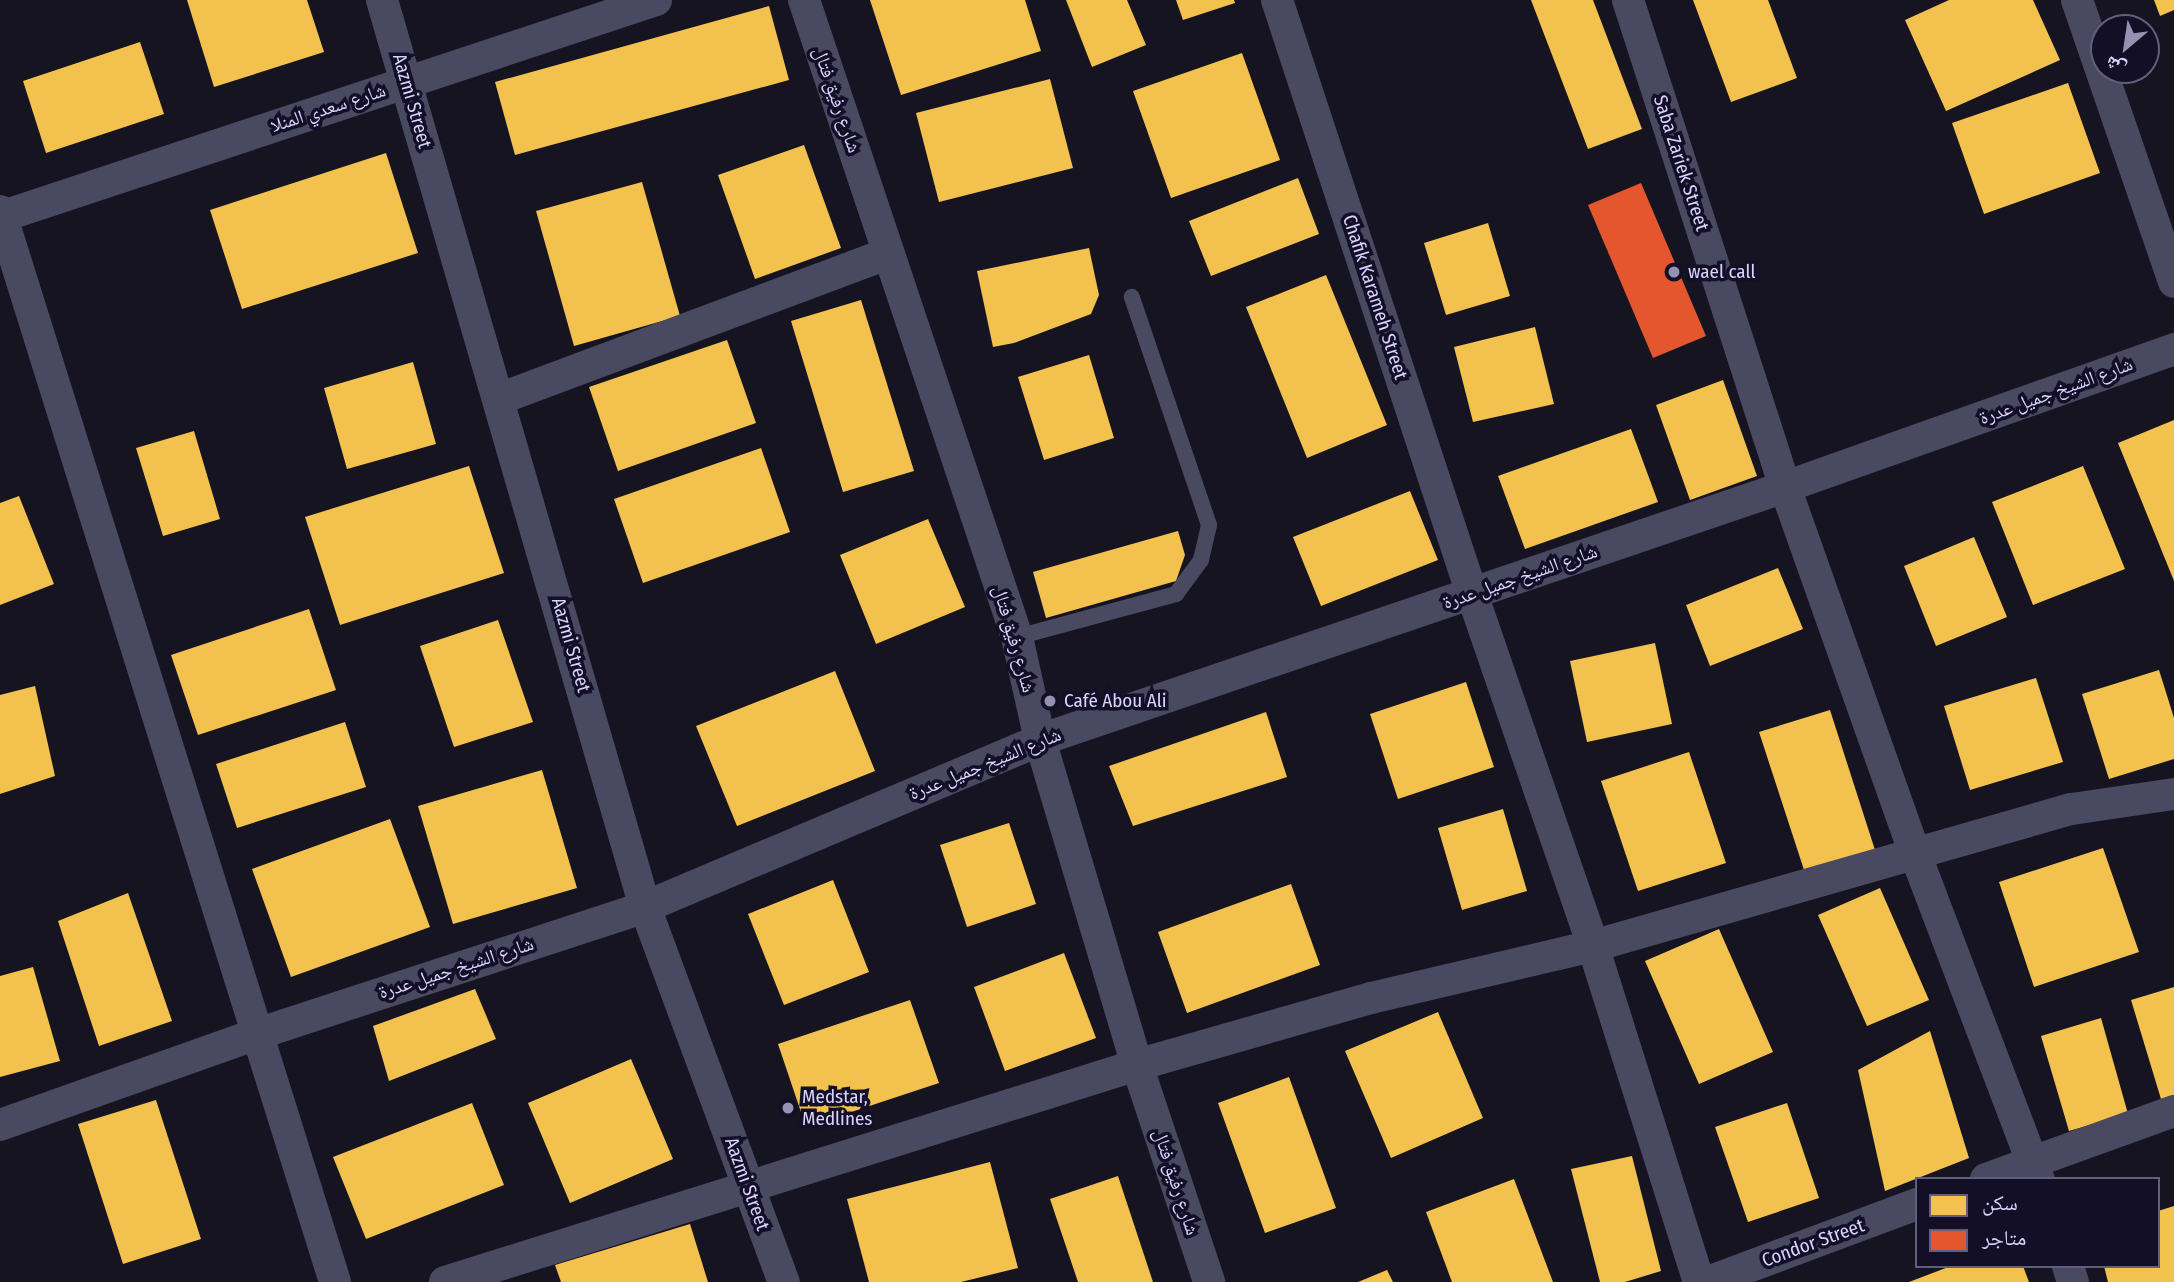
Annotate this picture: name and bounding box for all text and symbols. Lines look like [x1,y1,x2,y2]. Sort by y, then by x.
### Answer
north arrow [2090,14,2160,84]
street label: شارع رفيق فتال [808,44,866,156]
street label: Aazmi Street [388,51,436,151]
text: ش [2101,51,2130,81]
street label: شارع سعدي المنلا [268,79,388,137]
street label: Saba Zariek Street [1648,92,1714,234]
street label: Chafik Karameh Street [1338,212,1412,382]
place label: wael call [1688,261,1755,283]
marker: wael call [1666,264,1682,280]
street label: شارع الشيخ جميل عدرة [1976,353,2136,429]
street label: شارع الشيخ جميل عدرة [1440,540,1600,614]
street label: شارع رفيق فتال [988,583,1040,695]
street label: Aazmi Street [547,595,595,695]
place label: Café Abou Ali [1064,690,1167,712]
marker: Café Abou Ali [1042,693,1058,709]
street label: شارع الشيخ جميل عدرة [906,723,1064,805]
street label: شارع الشيخ جميل عدرة [376,932,536,1004]
place label: Medstar, Medlines [802,1086,872,1130]
marker: Medstar, Medlines [780,1100,796,1116]
street label: شارع رفيق فتال [1148,1126,1204,1238]
street label: Aazmi Street [720,1134,774,1234]
legend [1915,1177,2160,1268]
text: سكن [1982,1190,2018,1216]
street label: Condor Street [1759,1214,1867,1272]
text: متاجر [1982,1225,2026,1251]

